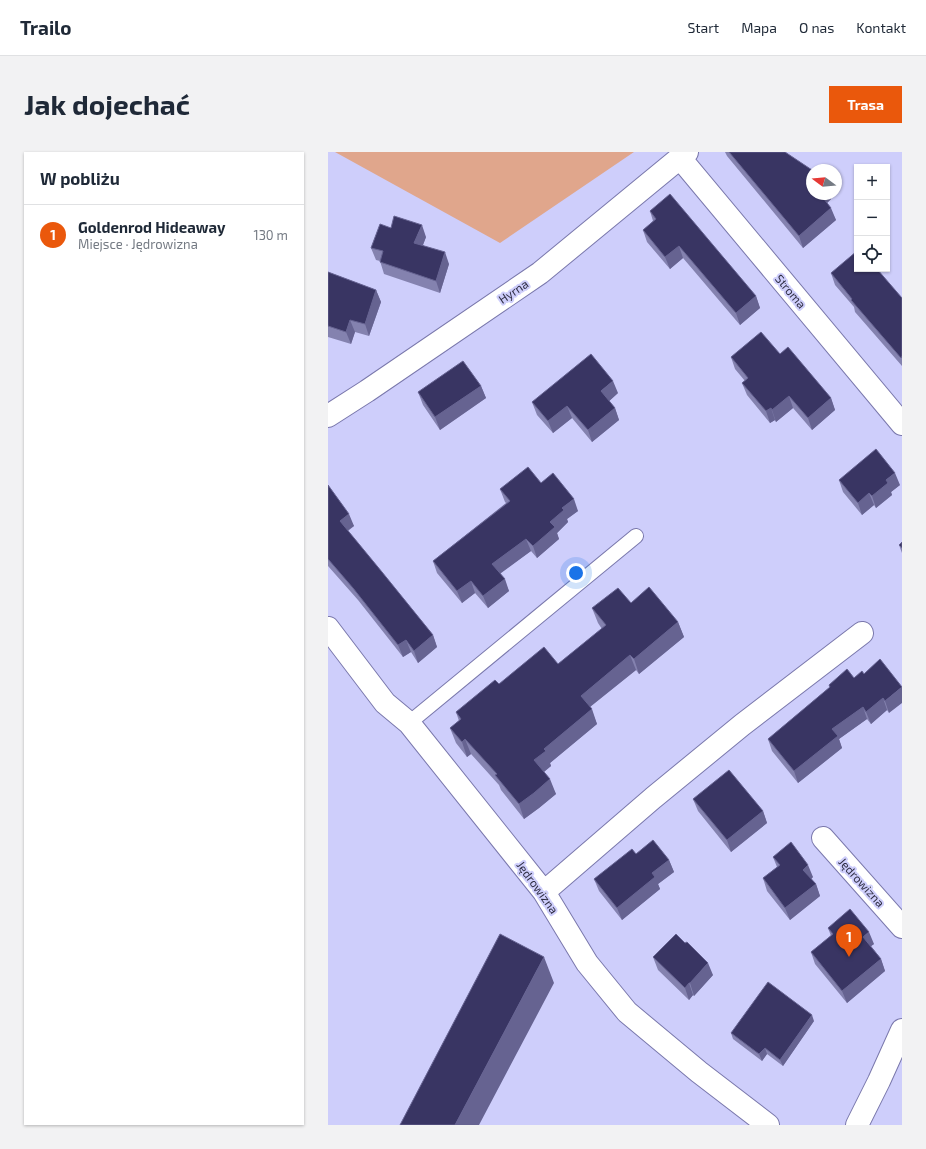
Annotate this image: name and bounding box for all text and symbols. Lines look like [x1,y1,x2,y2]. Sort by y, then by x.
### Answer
text: Trailo [20,16,72,39]
text: Start [687,19,719,36]
text: Mapa [741,19,777,36]
text: O nas [799,19,834,36]
text: Kontakt [856,19,906,36]
button: Trasa [829,86,902,123]
text: Jak dojechać [24,87,190,121]
north arrow [806,164,842,200]
map controls [854,164,890,272]
button: + [854,164,890,200]
text: W pobliżu [40,168,120,188]
button: − [854,200,890,236]
text: Goldenrod Hideaway [78,218,225,236]
text: 1 [50,227,56,243]
text: 130 m [253,227,288,243]
text: Miejsce · Jędrowizna [78,236,198,252]
button: locate [854,236,890,272]
street label: Stroma [773,271,809,311]
street label: Hyrna [496,276,530,306]
your location [566,563,586,583]
street label: Jędrowizna [836,855,888,909]
street label: Jędrowizna [514,858,562,916]
pin: 1 [836,924,862,957]

